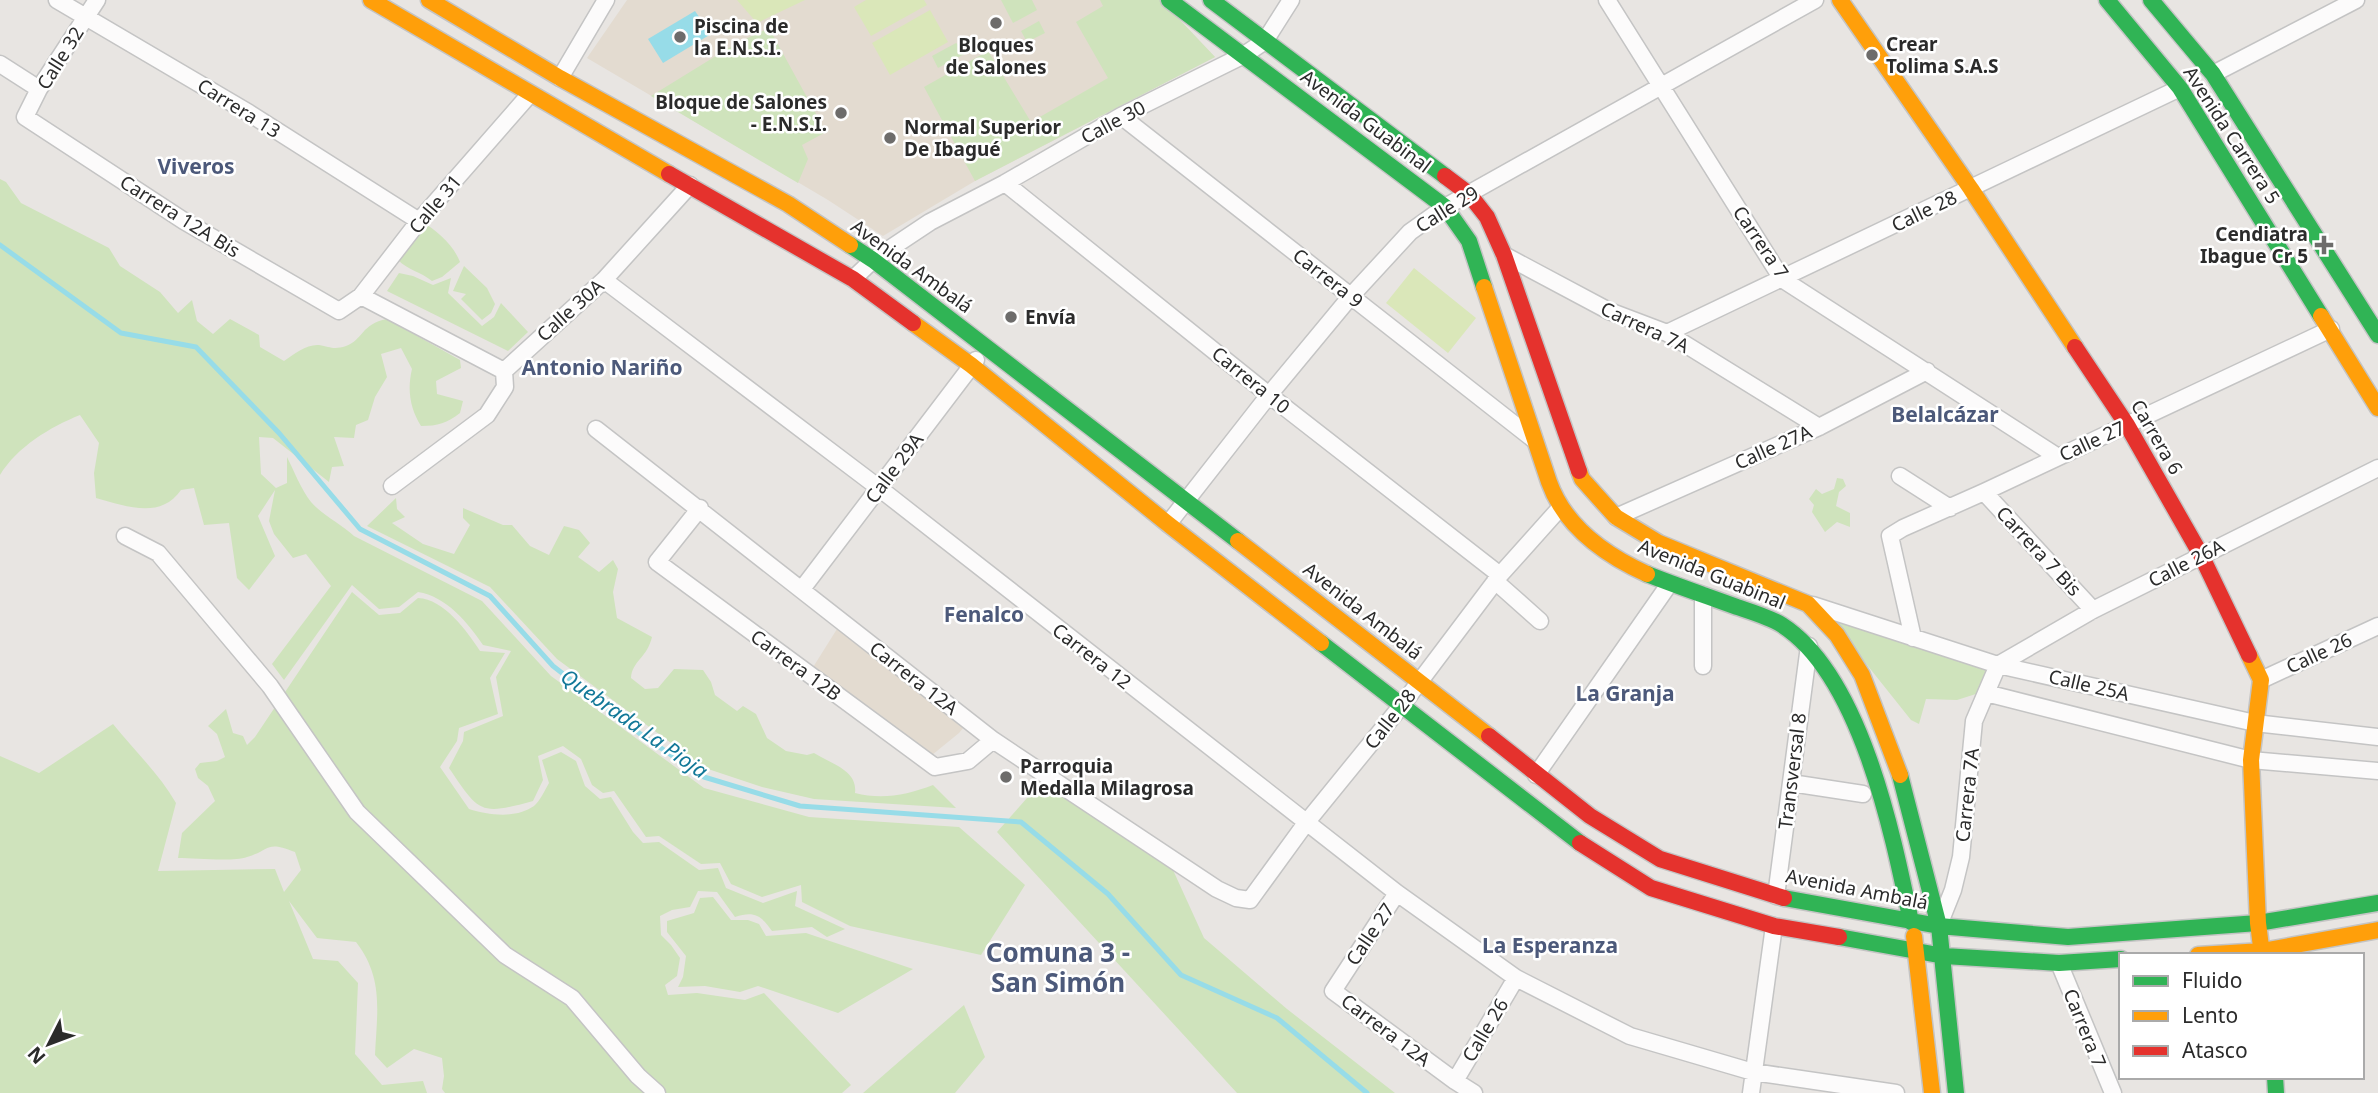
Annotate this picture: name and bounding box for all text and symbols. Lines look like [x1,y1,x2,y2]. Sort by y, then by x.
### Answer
place label: Piscina de la E.N.S.I. [694,13,789,61]
marker: Bloques de Salones [988,15,1004,31]
street label: Calle 32 [30,21,90,95]
marker: Piscina de la E.N.S.I. [672,29,688,45]
place label: Crear Tolima S.A.S [1886,31,1998,79]
place label: Bloques de Salones [946,32,1046,80]
marker: Crear Tolima S.A.S [1864,47,1880,63]
street label: Avenida Carrera 5 [2178,61,2286,209]
street label: Avenida Guabinal [1296,64,1436,178]
street label: Carrera 13 [192,72,286,144]
place label: Bloque de Salones - E.N.S.I. [655,89,827,137]
street label: Calle 30 [1076,94,1150,150]
marker: Bloque de Salones - E.N.S.I. [833,105,849,121]
place label: Normal Superior De Ibagué [904,114,1062,162]
marker: Normal Superior De Ibagué [882,130,898,146]
district label: Viveros [157,152,235,180]
street label: Carrera 12A Bis [115,169,245,263]
street label: Calle 31 [403,169,467,239]
street label: Calle 29 [1410,179,1484,239]
street label: Calle 28 [1887,184,1961,238]
street label: Carrera 7 [1727,200,1795,284]
street label: Avenida Ambalá [846,213,978,319]
place label: Cendiatra Ibague Cr 5 [2200,221,2308,269]
marker: Cendiatra Ibague Cr 5 [2314,235,2334,255]
street label: Carrera 9 [1287,242,1369,314]
street label: Calle 30A [531,272,610,347]
street label: Carrera 7A [1597,295,1694,359]
place label: Envía [1025,304,1076,330]
marker: Envía [1003,309,1019,325]
street label: Carrera 10 [1206,340,1296,420]
district label: Antonio Nariño [521,353,683,381]
street label: Carrera 6 [2125,395,2189,479]
district label: Belalcázar [1891,400,1999,428]
street label: Calle 27 [2055,414,2129,468]
street label: Calle 27A [1730,418,1817,476]
street label: Calle 29A [859,427,930,509]
street label: Carrera 7 Bis [1991,500,2087,602]
street label: Calle 26A [2144,532,2229,593]
street label: Avenida Guabinal [1635,533,1789,615]
street label: Avenida Ambalá [1298,556,1428,666]
district label: Fenalco [944,600,1024,628]
street label: Carrera 12 [1047,617,1137,695]
street label: Carrera 12B [746,623,846,707]
street label: Calle 26 [2282,626,2356,680]
street label: Carrera 12A [864,635,964,721]
water label: Quebrada La Pioja [556,662,714,784]
street label: Calle 25A [2046,663,2133,707]
district label: La Granja [1575,679,1675,707]
street label: Calle 28 [1358,683,1422,755]
street label: Transversal 8 [1772,711,1812,831]
street label: Carrera 7A [1949,746,1985,843]
place label: Parroquia Medalla Milagrosa [1020,753,1194,801]
marker: Parroquia Medalla Milagrosa [998,769,1014,785]
street label: Avenida Ambalá [1784,862,1930,916]
street label: Calle 27 [1340,898,1400,970]
district label: La Esperanza [1482,931,1618,959]
district label: Comuna 3 - San Simón [986,934,1130,1000]
legend [2119,953,2364,1079]
text: Fluido [2182,966,2242,994]
street label: Carrera 7 [2057,985,2113,1071]
street label: Carrera 12A [1336,988,1437,1073]
street label: Calle 26 [1456,993,1514,1067]
text: Lento [2182,1001,2238,1029]
north arrow [14,1009,84,1079]
text: Atasco [2182,1036,2248,1064]
text: N [22,1041,51,1070]

